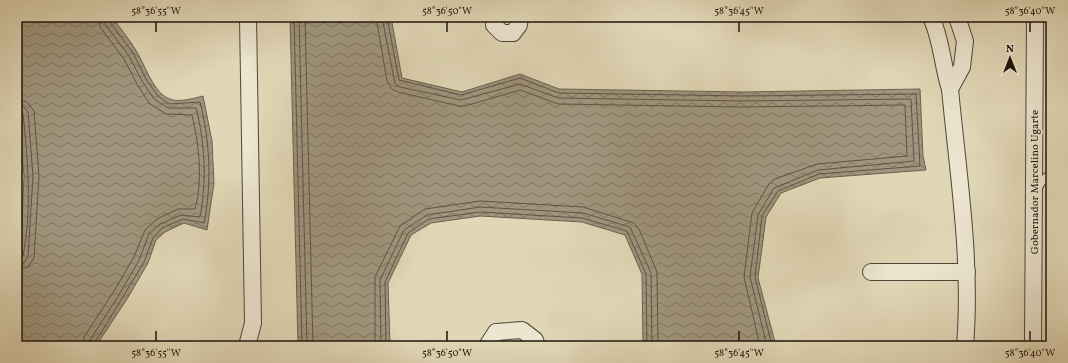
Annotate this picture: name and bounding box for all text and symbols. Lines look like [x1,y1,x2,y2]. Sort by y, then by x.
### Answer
text: 58°36'55"W [131,4,181,18]
text: 58°36'50"W [422,4,472,18]
text: 58°36'45"W [714,4,764,18]
text: 58°36'40"W [1005,4,1055,18]
north arrow [990,38,1030,78]
text: N [1006,42,1014,57]
street label: Gobernador Marcelino Ugarte [1028,110,1043,254]
text: 58°36'55"W [131,346,181,360]
text: 58°36'50"W [422,346,472,360]
text: 58°36'45"W [714,346,764,360]
text: 58°36'40"W [1005,346,1055,360]

